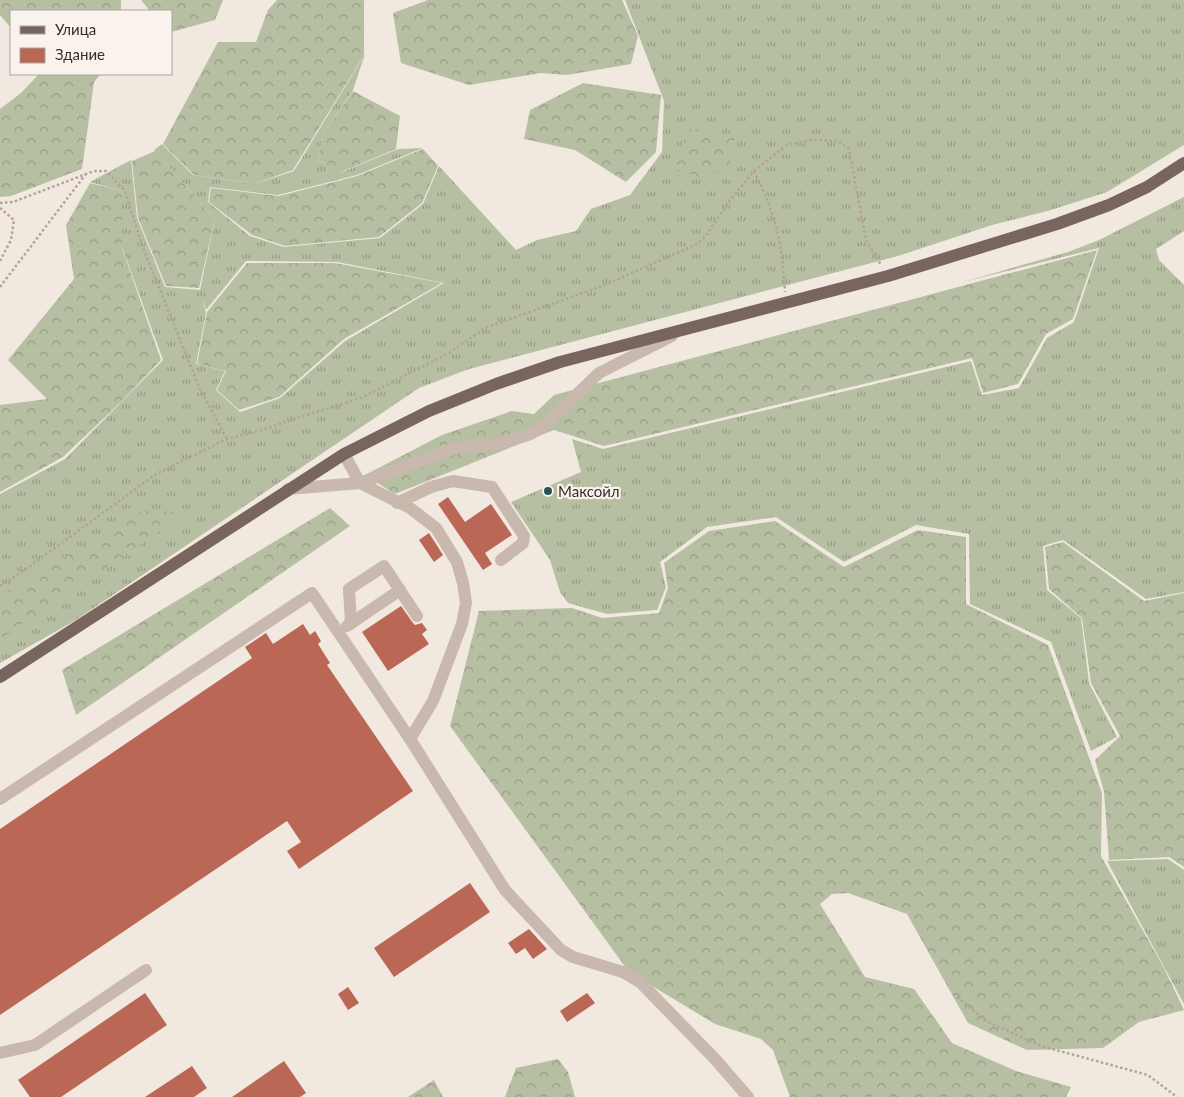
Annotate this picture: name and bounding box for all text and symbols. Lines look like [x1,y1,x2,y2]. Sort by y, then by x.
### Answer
legend [10,10,172,75]
text: Улица [55,20,96,38]
text: Здание [55,45,105,63]
place label: Максойл [558,482,620,500]
marker: Максойл [542,485,554,497]

